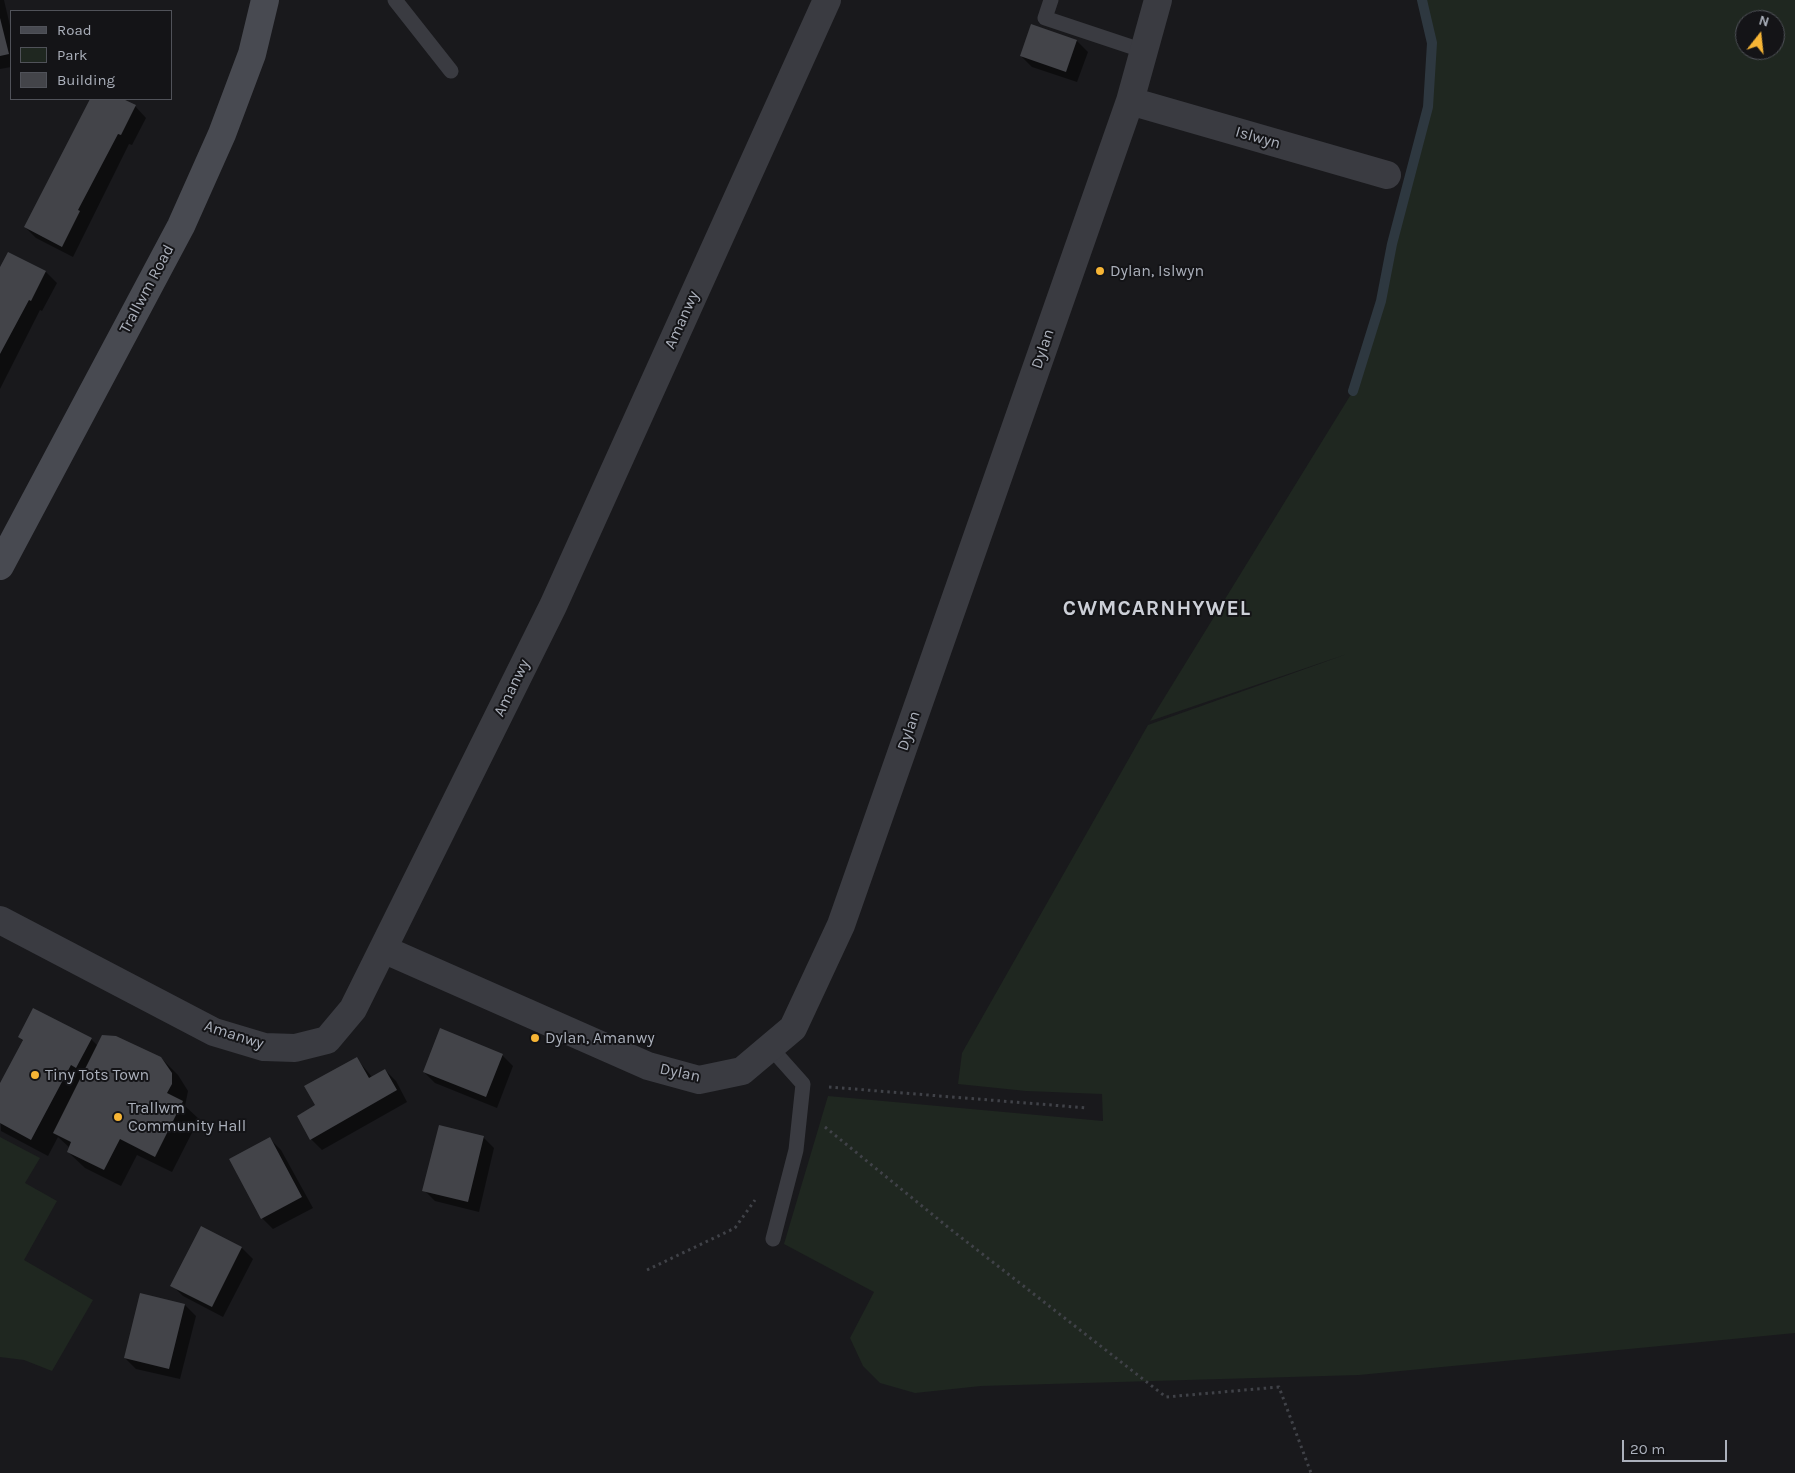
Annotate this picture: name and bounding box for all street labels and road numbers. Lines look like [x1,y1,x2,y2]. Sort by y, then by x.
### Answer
street label: Islwyn [1233,122,1283,154]
street label: Trallwm Road [116,241,178,337]
street label: Amanwy [661,288,703,352]
street label: Dylan [1027,327,1059,371]
street label: Amanwy [490,656,534,720]
street label: Dylan [893,709,925,753]
street label: Amanwy [202,1016,266,1054]
street label: Dylan [658,1059,702,1087]

